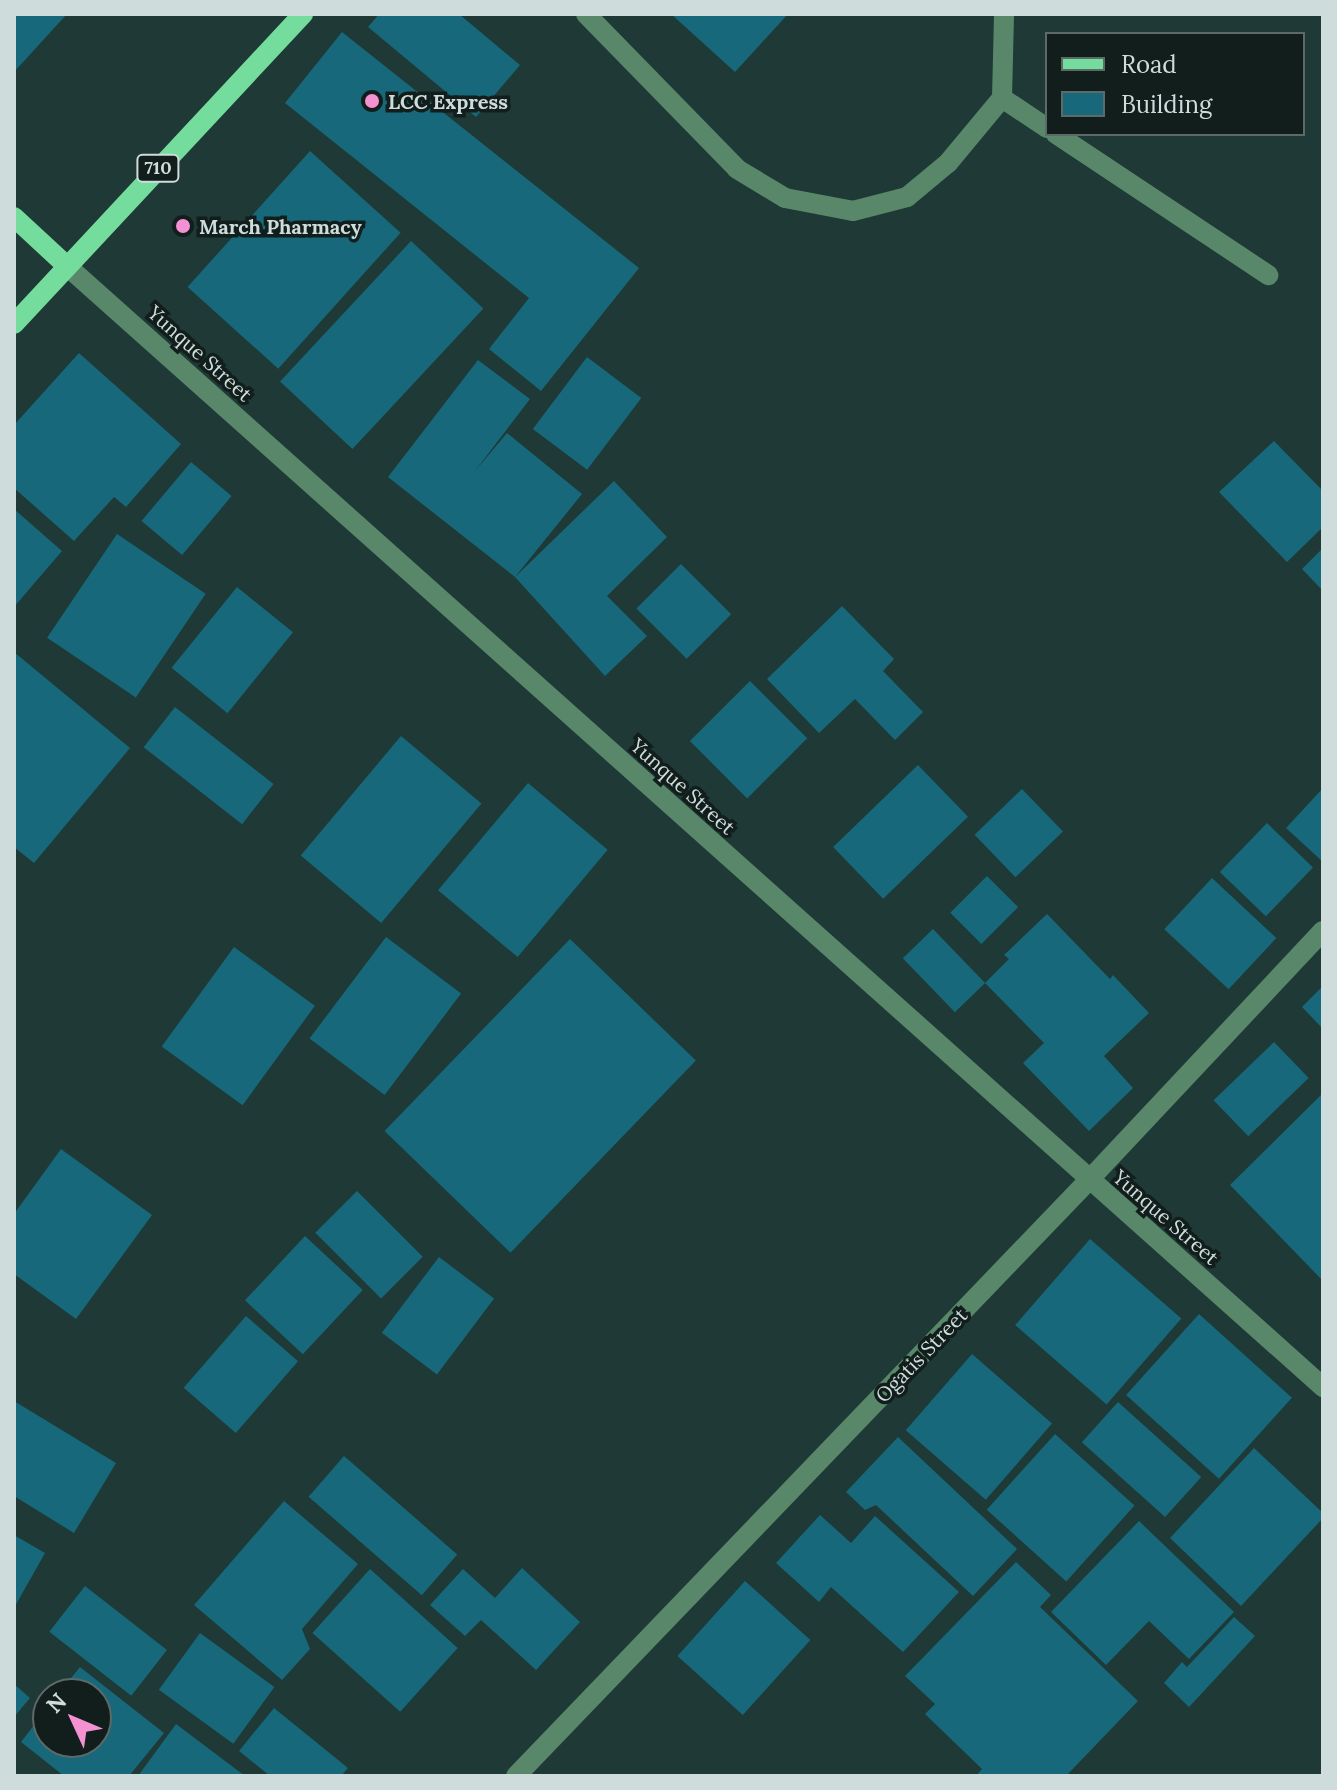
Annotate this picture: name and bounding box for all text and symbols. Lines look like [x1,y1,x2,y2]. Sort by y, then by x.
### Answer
legend [1045,32,1305,136]
text: Road [1121,49,1177,80]
place label: LCC Express [388,89,508,113]
text: Building [1121,89,1212,120]
marker: LCC Express [363,92,381,110]
road number: 710 [136,154,180,182]
place label: March Pharmacy [199,214,362,238]
marker: March Pharmacy [174,217,192,235]
street label: Yunque Street [143,300,257,406]
street label: Yunque Street [626,733,740,839]
street label: Yunque Street [1108,1165,1224,1269]
street label: Ogatis Street [870,1303,972,1407]
north arrow [32,1678,112,1758]
text: N [40,1687,72,1719]

